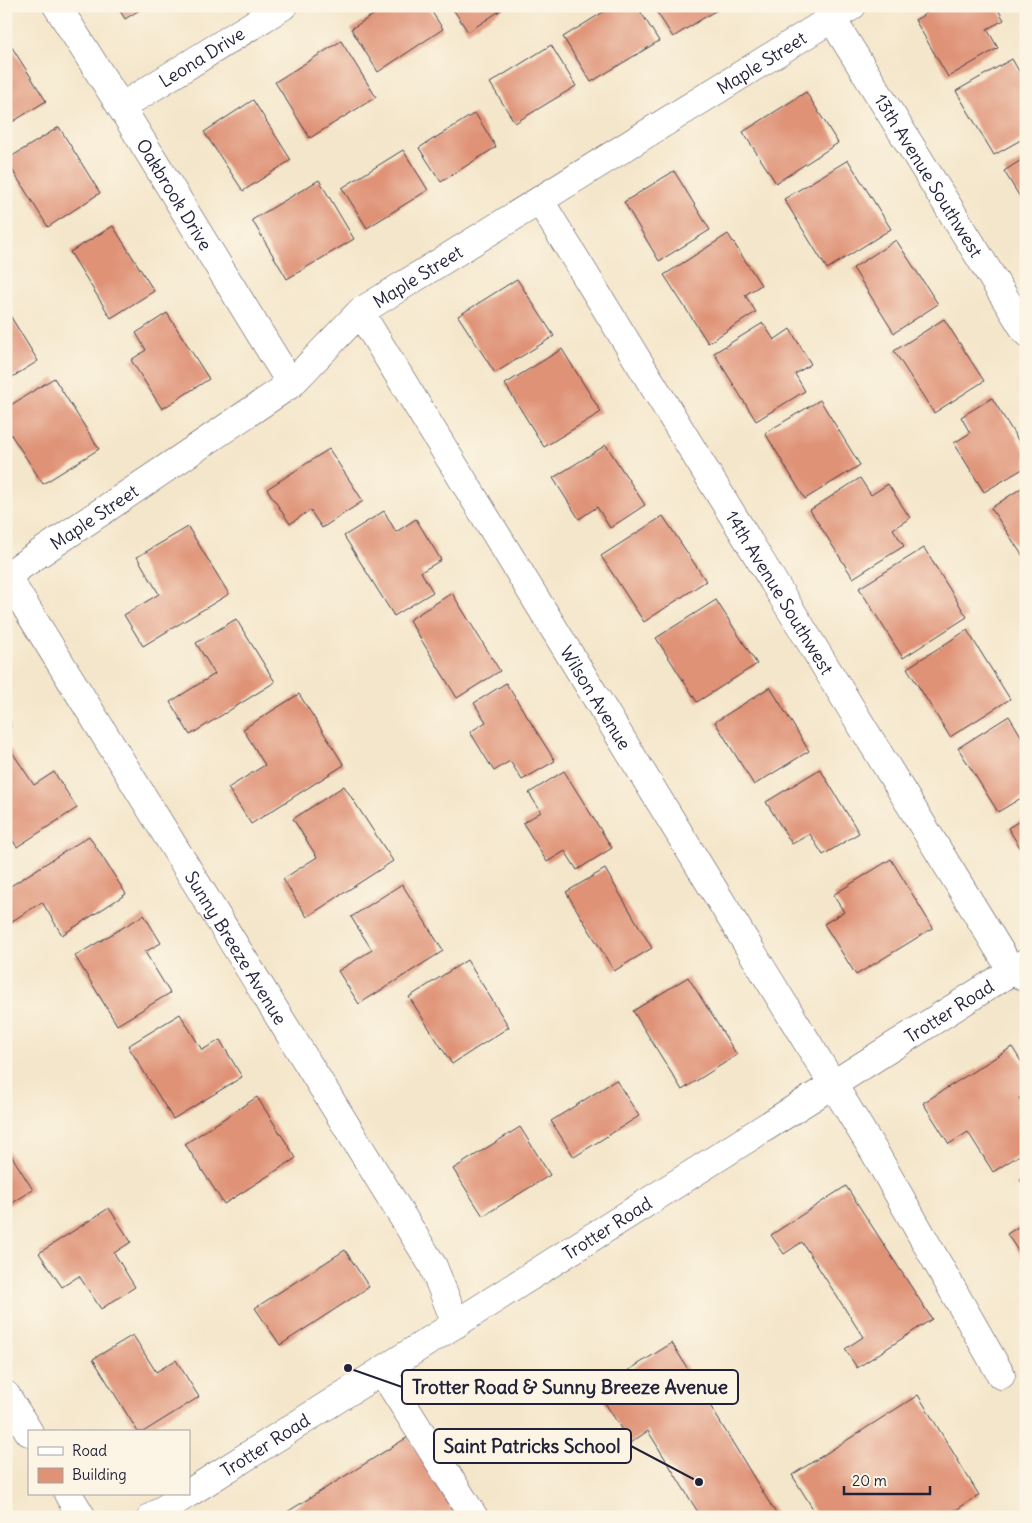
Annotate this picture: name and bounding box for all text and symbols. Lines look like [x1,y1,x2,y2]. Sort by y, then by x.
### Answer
street label: Leona Drive [155,21,249,92]
street label: Maple Street [712,26,810,99]
street label: 13th Avenue Southwest [870,89,988,261]
street label: Oakbrook Drive [132,134,218,254]
street label: Maple Street [368,240,466,313]
street label: Maple Street [46,479,142,555]
street label: 14th Avenue Southwest [721,506,839,679]
street label: Wilson Avenue [555,641,637,754]
street label: Sunny Breeze Avenue [180,866,292,1029]
street label: Trotter Road [900,974,998,1048]
street label: Trotter Road [558,1191,656,1265]
callout: Trotter Road & Sunny Breeze Avenue [402,1370,738,1404]
text: Trotter Road & Sunny Breeze Avenue [412,1375,728,1399]
street label: Trotter Road [216,1408,314,1482]
callout: Saint Patricks School [434,1429,631,1463]
legend [28,1430,190,1496]
text: Saint Patricks School [444,1434,621,1458]
text: Road [72,1441,107,1460]
scale bar [844,1463,931,1495]
text: Building [72,1465,127,1484]
text: 20 m [852,1471,887,1490]

